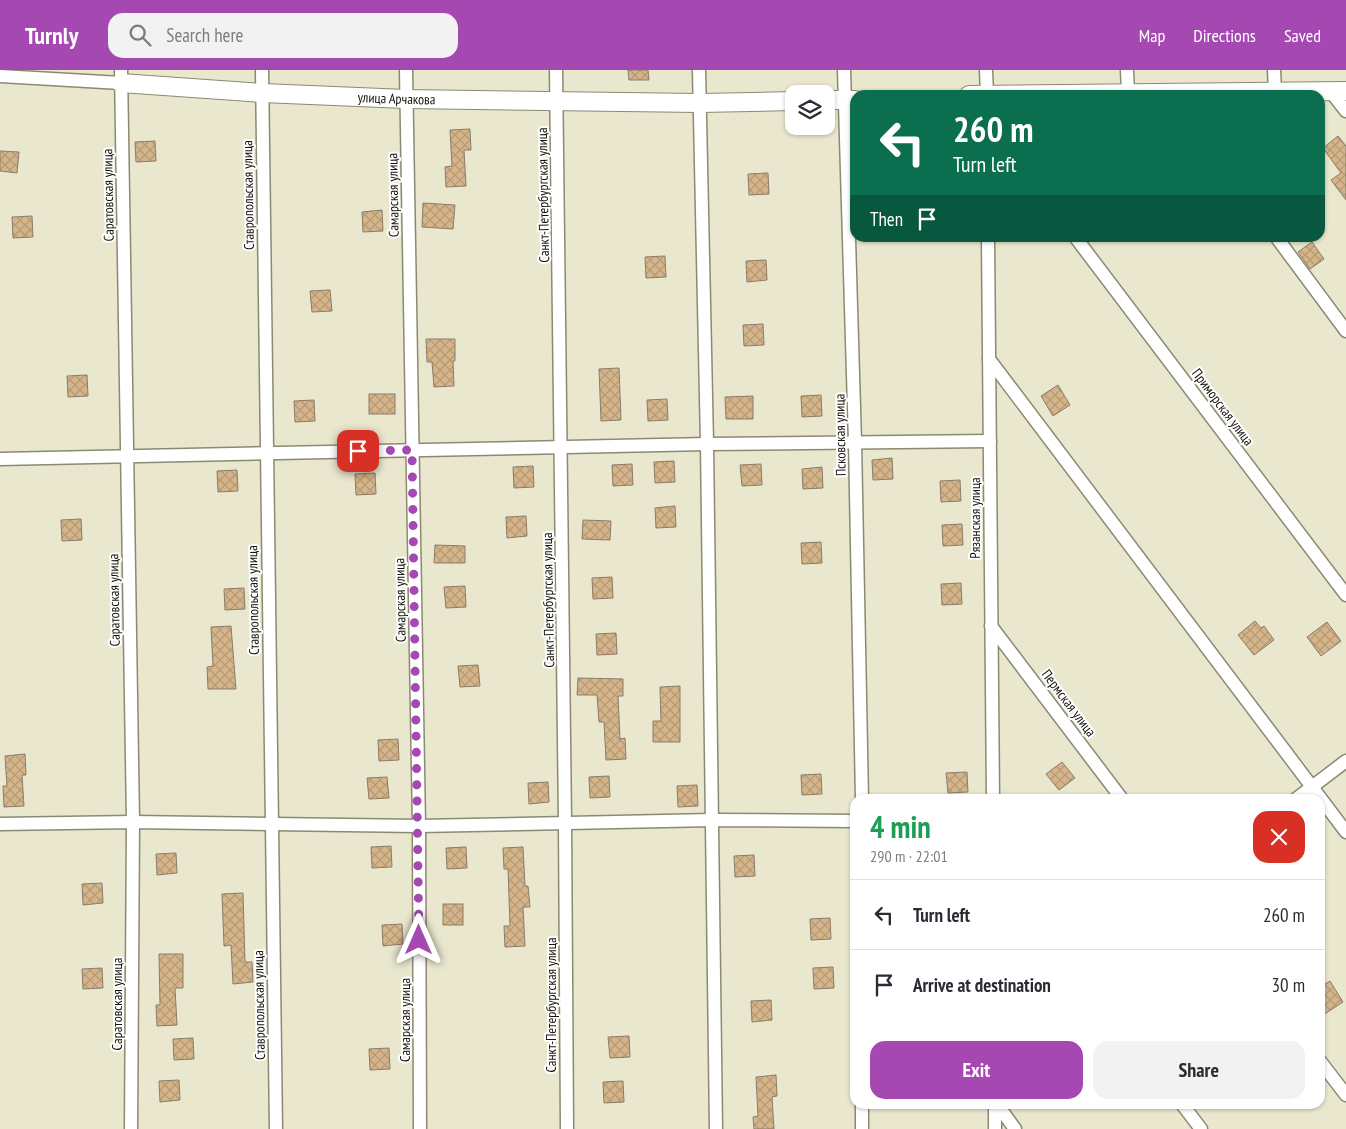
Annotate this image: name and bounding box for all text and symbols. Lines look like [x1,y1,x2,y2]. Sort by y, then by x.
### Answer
search box [108,13,458,58]
text: Turnly [25,20,78,51]
icon: search [126,21,154,49]
text: Search here [166,23,243,47]
text: Map [1139,24,1165,47]
text: Directions [1193,24,1256,47]
text: Saved [1284,24,1321,47]
map controls [785,85,835,135]
button: layers [785,85,835,135]
street label: улица Арчакова [357,88,436,108]
text: 260 m [953,106,1034,152]
icon: left [870,110,935,175]
street label: Санкт-Петербургская улица [533,127,553,263]
street label: Ставропольская улица [238,140,258,250]
street label: Саратовская улица [98,148,118,242]
text: Turn left [953,150,1017,178]
street label: Самарская улица [383,153,403,237]
icon: arrive [913,205,941,233]
text: Then [870,207,903,231]
street label: Приморская улица [1188,365,1258,449]
street label: Псковская улица [830,394,850,476]
pin [337,430,379,472]
icon: arrive [344,437,372,465]
street label: Рязанская улица [966,477,984,559]
street label: Санкт-Петербургская улица [538,532,558,668]
street label: Ставропольская улица [243,545,263,655]
street label: Саратовская улица [104,553,124,647]
street label: Самарская улица [390,558,410,642]
street label: Пермская улица [1038,666,1100,740]
text: 4 min [870,807,931,846]
button: close [1253,811,1305,863]
text: 290 m · 22:01 [870,846,948,866]
icon: left [870,901,898,929]
text: Turn left [913,903,970,927]
text: 260 m [1263,903,1305,927]
position arrow [392,913,444,965]
street label: Санкт-Петербургская улица [542,937,560,1073]
street label: Ставропольская улица [249,950,269,1060]
street label: Саратовская улица [108,958,126,1050]
icon: arrive [870,971,898,999]
text: Arrive at destination [913,973,1051,997]
text: 30 m [1272,973,1305,997]
street label: Самарская улица [396,978,414,1062]
button: Exit [870,1041,1083,1099]
button: Share [1093,1041,1305,1099]

